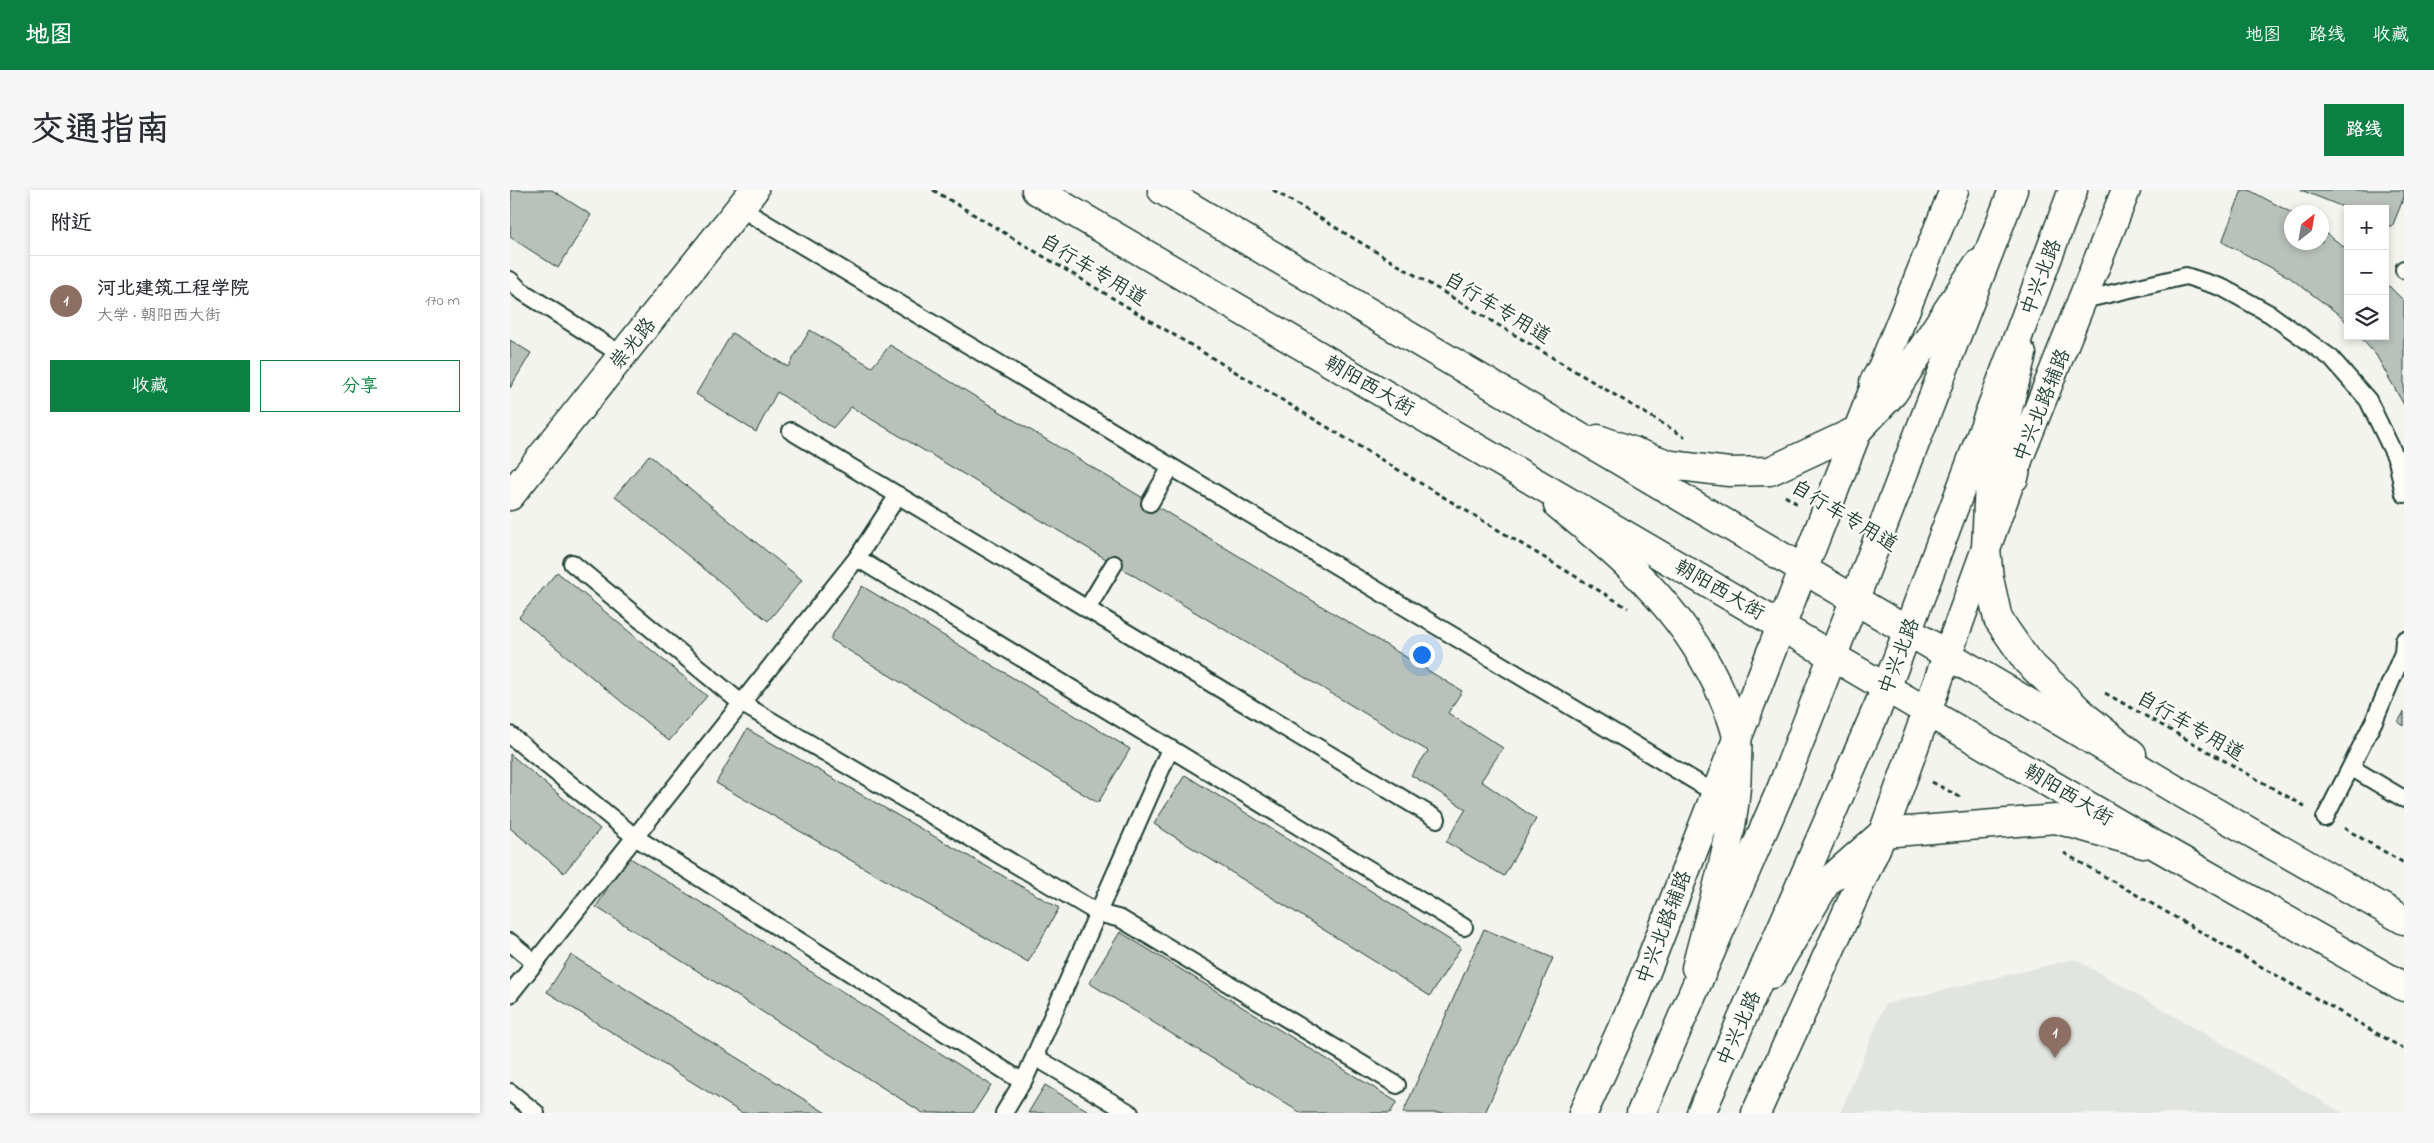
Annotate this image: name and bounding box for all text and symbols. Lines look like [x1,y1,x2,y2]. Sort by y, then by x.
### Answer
text: 地图 [25,19,73,54]
text: 地图 [2245,23,2281,49]
text: 路线 [2309,23,2345,49]
text: 收藏 [2373,23,2409,49]
button: 路线 [2324,104,2404,156]
text: 交通指南 [30,106,170,157]
north arrow [2284,205,2329,250]
map controls [2344,205,2389,340]
button: + [2344,205,2389,250]
text: 附近 [50,209,92,239]
street label: 自行车专用道 [1034,228,1152,314]
street label: 中兴北路 [2014,234,2071,320]
button: − [2344,250,2389,295]
street label: 自行车专用道 [1438,266,1556,352]
text: 河北建筑工程学院 [97,276,249,303]
text: 1 [63,289,69,313]
text: 170 m [425,289,460,313]
button: layers [2344,295,2389,340]
text: 大学 · 朝阳西大街 [97,304,220,328]
street label: 崇光路 [604,311,665,377]
street label: 中兴北路辅路 [2007,344,2080,467]
street label: 朝阳西大街 [1318,350,1419,425]
button: 收藏 [50,360,250,412]
button: 分享 [260,360,460,412]
street label: 自行车专用道 [1785,474,1903,560]
street label: 朝阳西大街 [1668,554,1769,629]
street label: 中兴北路 [1872,613,1929,699]
your location [1409,642,1435,668]
street label: 自行车专用道 [2131,685,2249,770]
street label: 朝阳西大街 [2017,758,2118,834]
street label: 中兴北路辅路 [1630,866,1701,989]
street label: 中兴北路 [1711,986,1770,1071]
pin: 1 [2039,1017,2071,1058]

